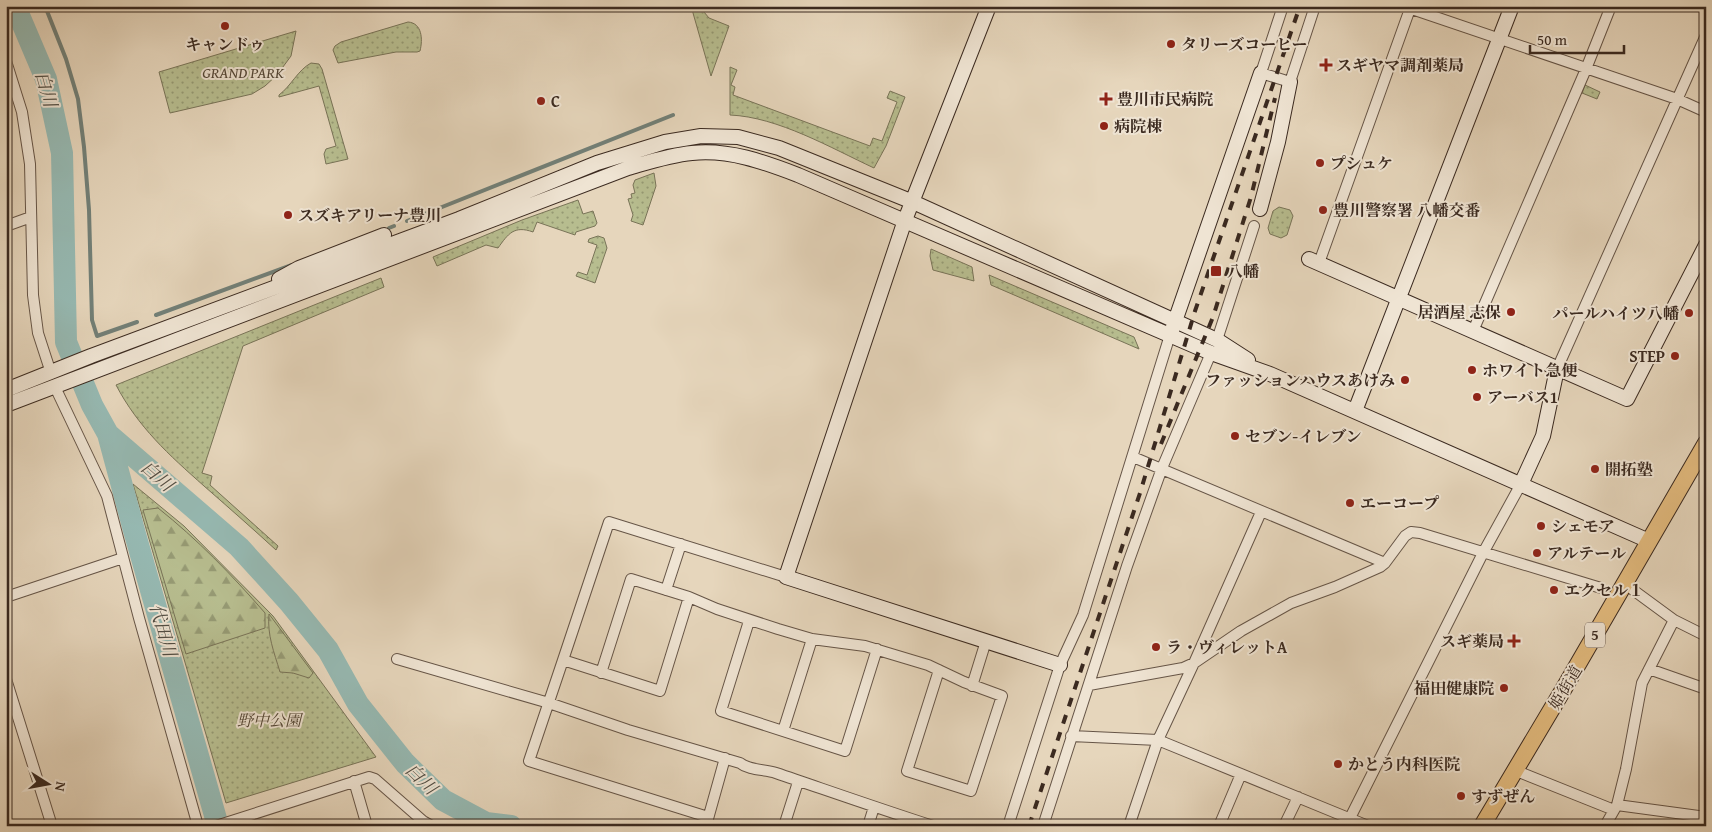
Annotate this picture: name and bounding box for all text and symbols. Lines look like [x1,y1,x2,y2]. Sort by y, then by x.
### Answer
marker: キャンドゥ [219,20,231,32]
scale bar [1530,22,1623,54]
text: 50 m [1537,29,1568,50]
place label: キャンドゥ [185,32,265,56]
place label: タリーズコーヒー [1181,32,1308,56]
marker: タリーズコーヒー [1165,38,1177,50]
place label: スギヤマ調剤薬局 [1336,53,1464,77]
marker: スギヤマ調剤薬局 [1320,59,1332,71]
park label: GRAND PARK [202,60,285,84]
water label: 白川 [29,68,65,112]
place label: 豊川市民病院 [1117,87,1213,111]
place label: C [551,89,560,113]
marker: 豊川市民病院 [1099,92,1113,106]
marker: C [535,95,547,107]
place label: 病院棟 [1114,114,1162,138]
marker: 病院棟 [1098,120,1110,132]
place label: プシュケ [1330,151,1393,175]
marker: プシュケ [1314,157,1326,169]
place label: 豊川警察署 八幡交番 [1333,198,1481,222]
place label: スズキアリーナ豊川 [298,203,441,227]
marker: 豊川警察署 八幡交番 [1317,204,1329,216]
marker: スズキアリーナ豊川 [282,209,294,221]
place label: 八幡 [1227,259,1259,283]
marker: 八幡 [1209,264,1223,278]
place label: 居酒屋 志保 [1417,300,1501,324]
place label: パールハイツ八幡 [1552,301,1679,325]
marker: 居酒屋 志保 [1505,306,1517,318]
marker: パールハイツ八幡 [1683,307,1695,319]
place label: STEP [1629,344,1665,368]
marker: STEP [1669,350,1681,362]
place label: ホワイト急便 [1482,358,1578,382]
marker: ホワイト急便 [1466,364,1478,376]
place label: ファッションハウスあけみ [1205,368,1395,392]
marker: ファッションハウスあけみ [1399,374,1411,386]
place label: アーバス1 [1487,385,1558,409]
marker: アーバス1 [1471,391,1483,403]
place label: セブン-イレブン [1245,424,1362,448]
marker: セブン-イレブン [1229,430,1241,442]
water label: 白川 [135,454,181,499]
place label: 開拓塾 [1605,457,1653,481]
marker: 開拓塾 [1589,463,1601,475]
place label: エーコープ [1360,491,1439,515]
marker: エーコープ [1344,497,1356,509]
place label: シェモア [1551,514,1615,538]
marker: シェモア [1535,520,1547,532]
place label: アルテール [1547,541,1626,565]
marker: アルテール [1531,547,1543,559]
place label: エクセル１ [1564,578,1644,602]
marker: エクセル１ [1548,584,1560,596]
water label: 代田川 [143,600,184,661]
road number: 5 [1585,622,1605,648]
place label: スギ薬局 [1440,629,1504,653]
place label: ラ・ヴィレットA [1166,635,1288,659]
marker: スギ薬局 [1508,635,1520,647]
marker: ラ・ヴィレットA [1150,641,1162,653]
street label: 姫街道 [1542,660,1588,714]
place label: 福田健康院 [1413,676,1494,700]
marker: 福田健康院 [1498,682,1510,694]
park label: 野中公園 [237,708,304,732]
place label: かとう内科医院 [1348,752,1460,776]
water label: 白川 [399,756,445,802]
marker: かとう内科医院 [1332,758,1344,770]
north arrow [22,760,72,810]
text: N [50,780,71,794]
place label: すずぜん [1471,784,1535,808]
marker: すずぜん [1455,790,1467,802]

